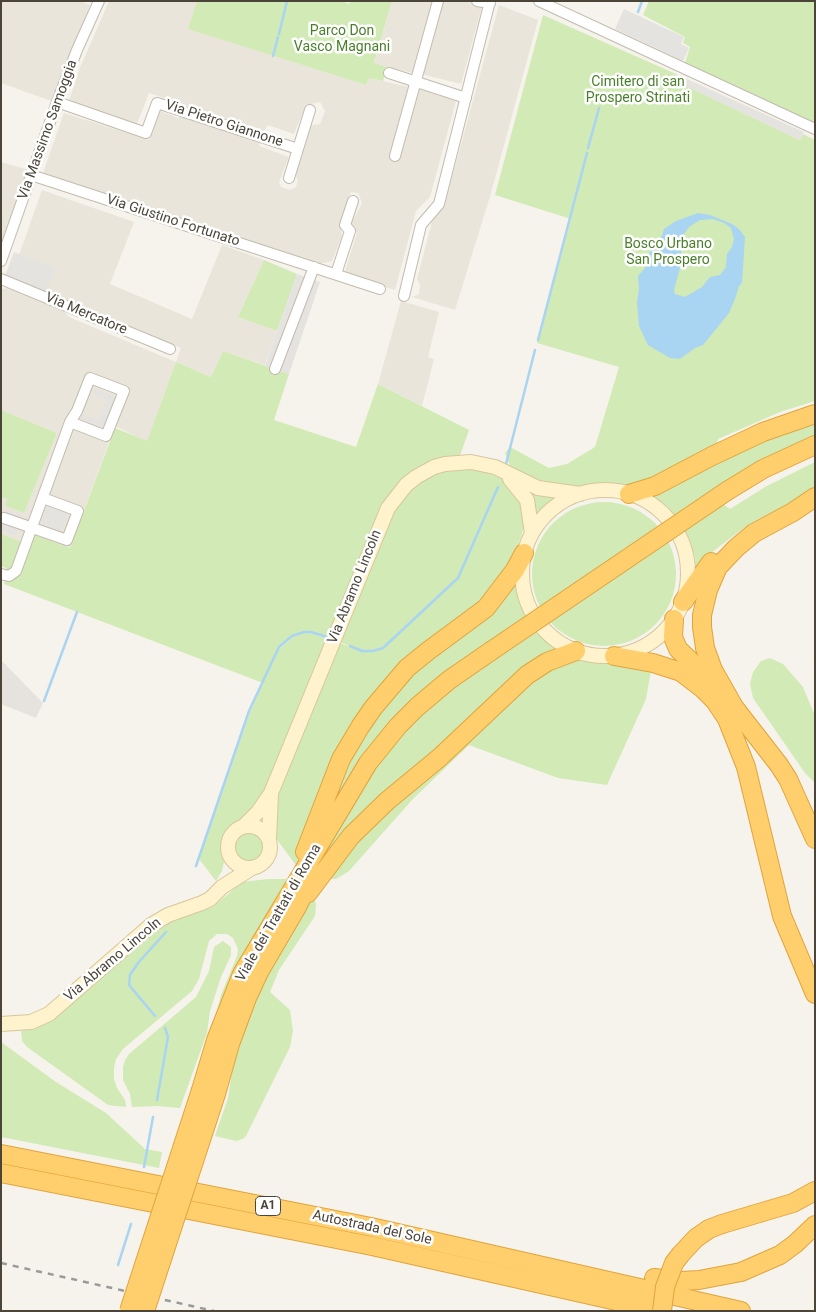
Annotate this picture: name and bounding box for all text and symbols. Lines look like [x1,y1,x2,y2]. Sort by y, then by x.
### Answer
park label: Parco Don Vasco Magnani [294,23,390,56]
street label: Via Massimo Samoggia [15,58,81,202]
park label: Cimitero di san Prospero Strinati [586,74,690,106]
street label: Via Pietro Giannone [163,97,285,151]
street label: Via Giustino Fortunato [104,192,242,250]
park label: Bosco Urbano San Prospero [624,236,712,268]
street label: Via Mercatore [43,289,129,339]
street label: Via Abramo Lincoln [324,528,386,646]
street label: Viale dei Trattati di Roma [233,841,325,985]
street label: Via Abramo Lincoln [61,915,165,1005]
road number: A1 [256,1196,280,1216]
street label: Autostrada del Sole [311,1207,433,1249]

